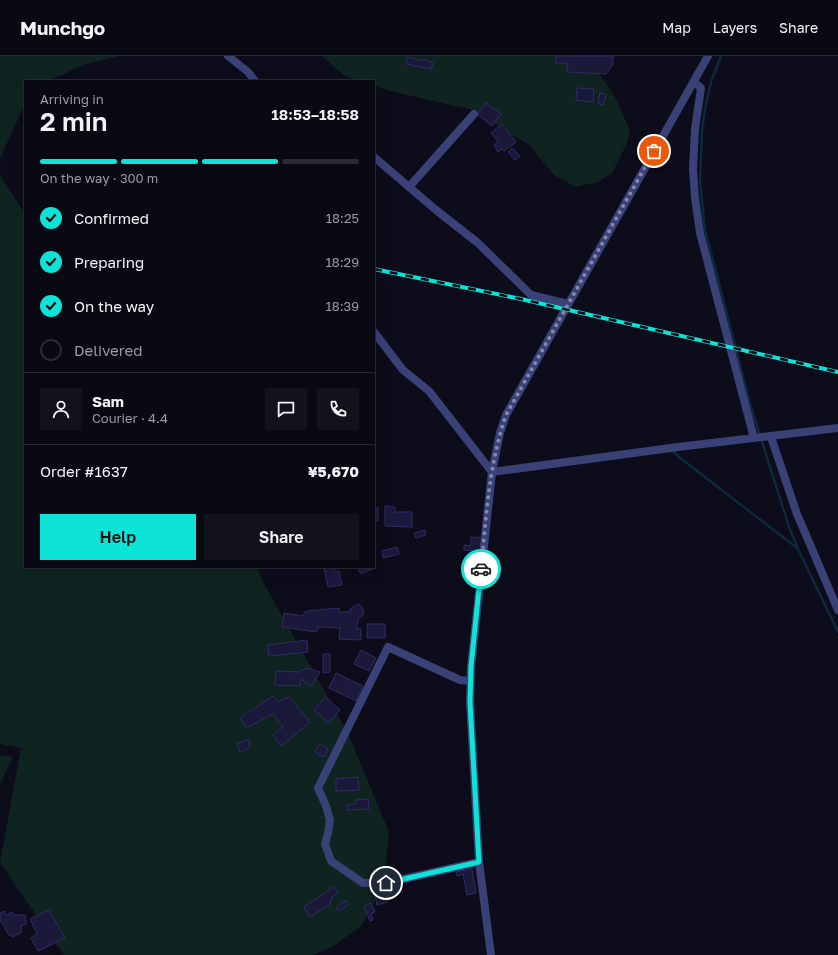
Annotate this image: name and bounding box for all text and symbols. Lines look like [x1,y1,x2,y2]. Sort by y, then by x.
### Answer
text: Munchgo [20,16,105,39]
text: Map [662,19,691,36]
text: Layers [713,19,757,36]
text: Share [779,19,818,36]
text: Arriving in [40,91,104,107]
text: 18:53–18:58 [271,105,359,123]
text: 2 min [40,106,108,137]
pin [637,134,671,168]
icon: bag [643,140,665,162]
text: On the way · 300 m [40,170,158,186]
icon: check [40,207,62,229]
text: Confirmed [74,209,149,227]
text: 18:25 [326,210,359,226]
icon: check [40,251,62,273]
text: Preparing [74,253,144,271]
text: 18:29 [325,254,359,270]
icon: check [40,295,62,317]
text: On the way [74,297,154,315]
text: 18:39 [325,298,359,314]
text: Delivered [74,341,142,359]
button: person [40,388,82,430]
button: chat [265,388,307,430]
button: phone [317,388,359,430]
text: Sam [92,392,124,410]
text: Courier · 4.4 [92,410,168,426]
text: Order #1637 [40,462,128,480]
text: ¥5,670 [308,462,359,480]
button: Help [40,514,196,560]
button: Share [204,514,359,560]
courier [461,549,501,589]
icon: car [470,558,492,580]
pin [369,866,403,900]
icon: home [375,872,397,894]

